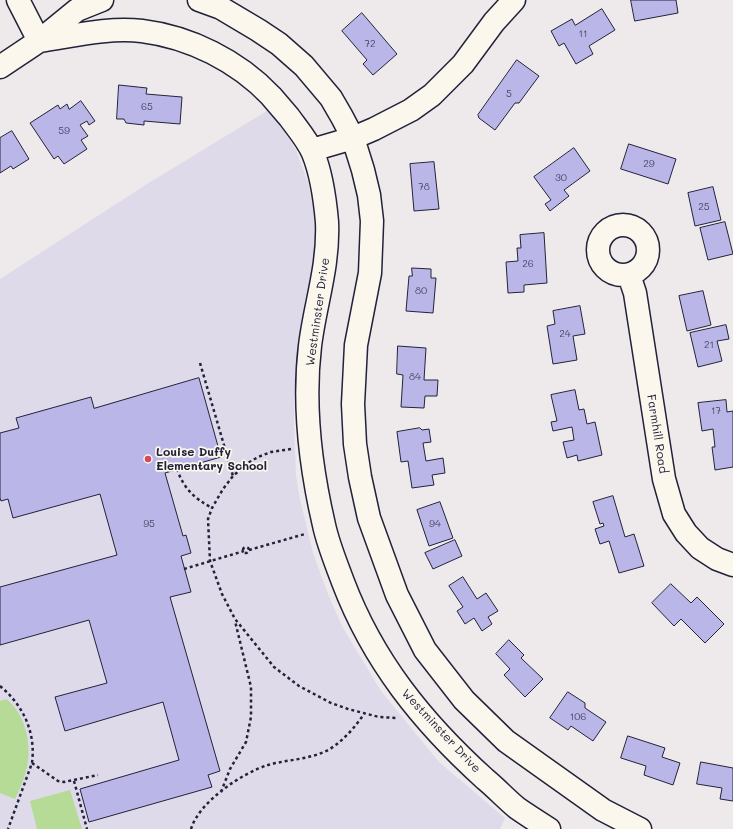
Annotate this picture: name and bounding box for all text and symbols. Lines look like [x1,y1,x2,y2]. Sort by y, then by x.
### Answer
house number: 11 [579,28,587,40]
house number: 72 [364,38,376,50]
house number: 5 [506,88,512,100]
house number: 65 [141,101,153,113]
house number: 59 [58,125,70,137]
house number: 29 [643,158,655,170]
house number: 30 [555,172,567,184]
house number: 78 [418,181,430,193]
house number: 25 [698,201,710,213]
street label: Westminster Drive [303,257,333,367]
house number: 26 [522,258,534,270]
house number: 80 [415,285,427,297]
house number: 24 [559,328,571,340]
house number: 21 [704,339,714,351]
house number: 84 [409,371,421,383]
street label: Farmhill Road [644,393,670,475]
house number: 17 [711,405,721,417]
place label: Louise Duffy Elementary School [156,445,267,473]
marker: Louise Duffy Elementary School [143,454,153,464]
house number: 95 [143,518,155,530]
house number: 94 [429,518,441,530]
street label: Westminster Drive [399,686,483,776]
house number: 106 [570,711,586,723]

